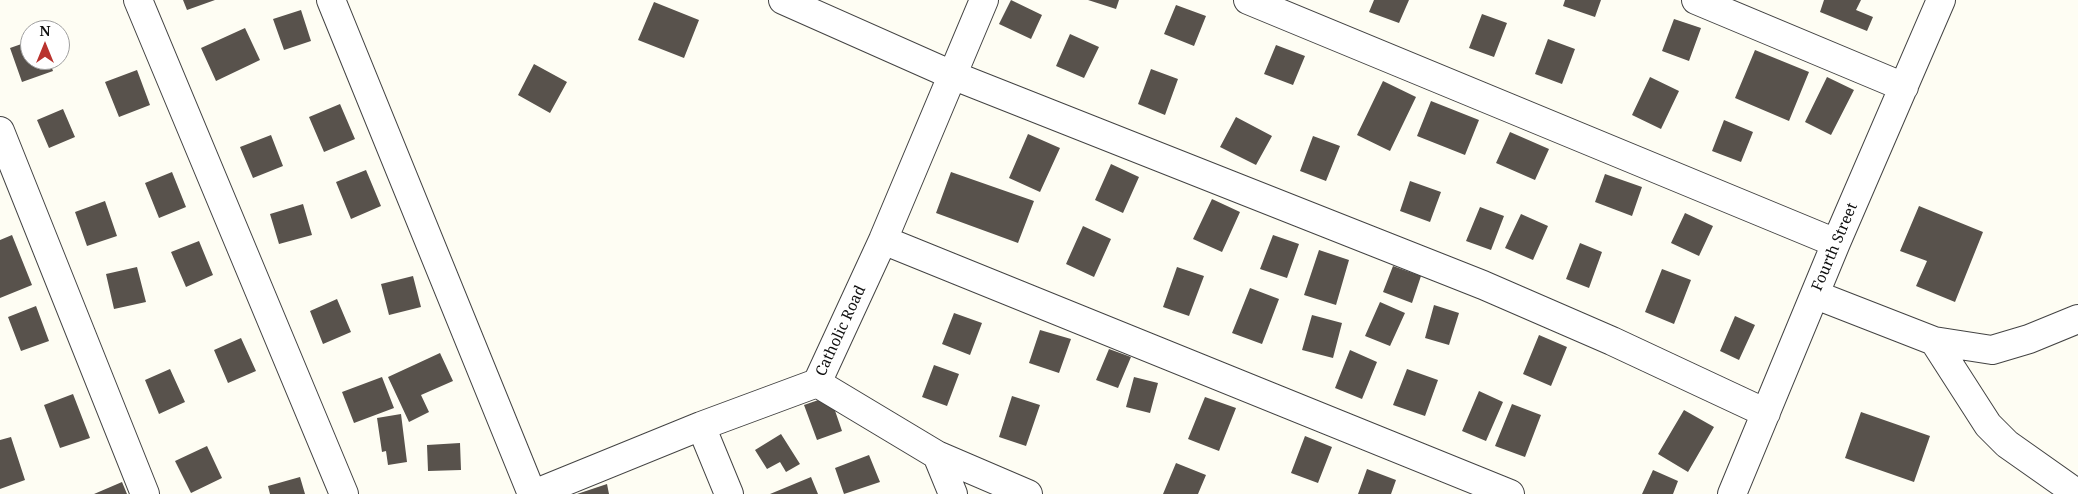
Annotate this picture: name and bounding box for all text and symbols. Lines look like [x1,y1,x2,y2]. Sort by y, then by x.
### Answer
north arrow [20,20,70,70]
text: N [39,21,51,40]
street label: Fourth Street [1808,200,1862,294]
street label: Catholic Road [812,283,870,379]

